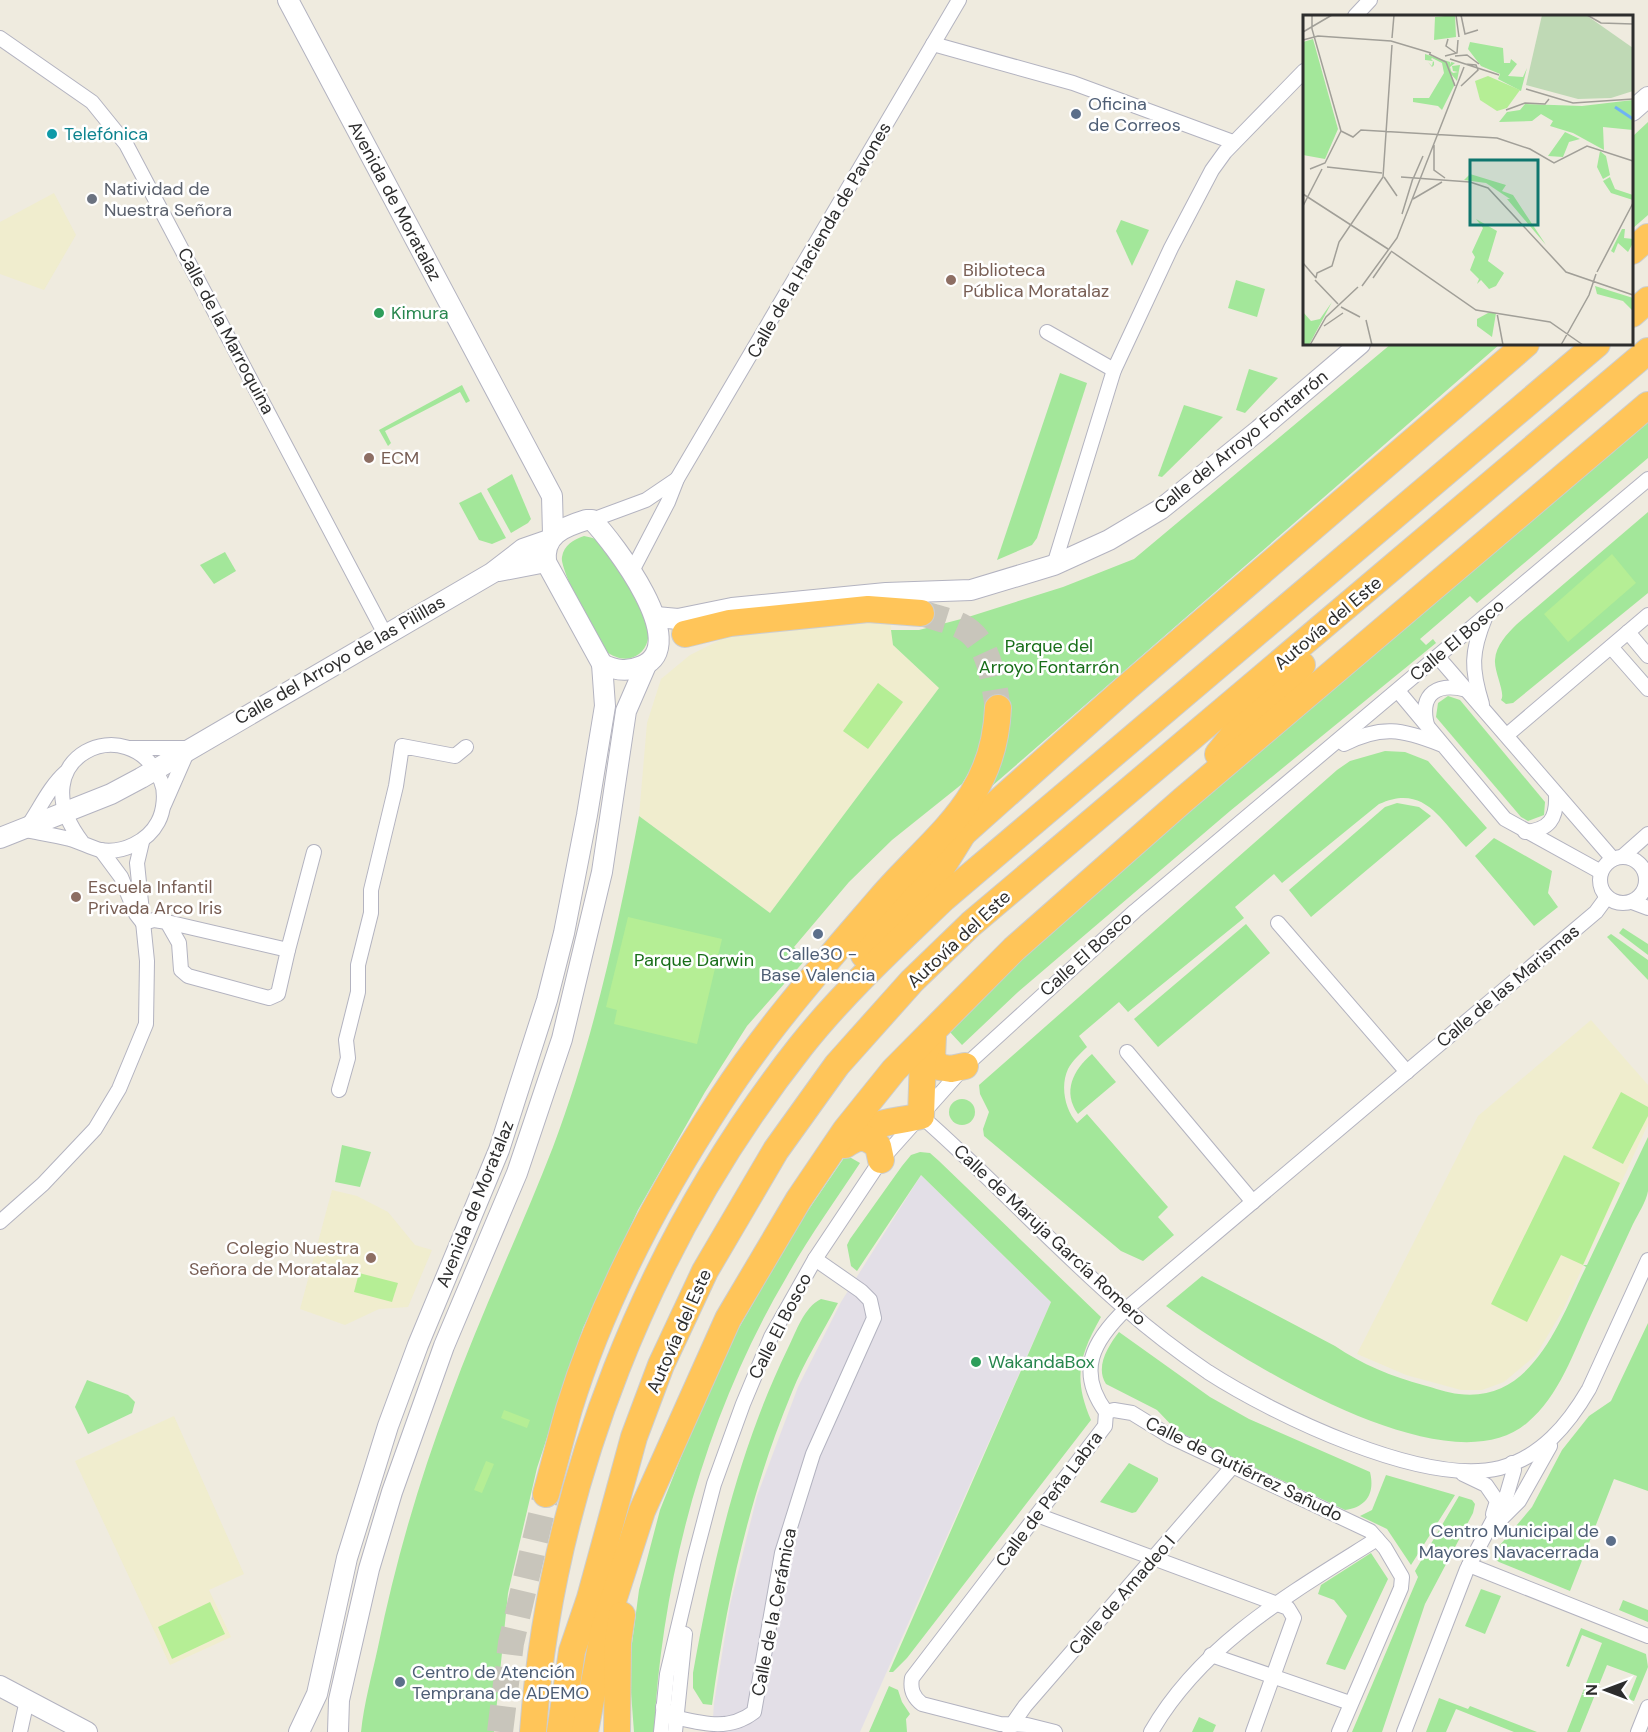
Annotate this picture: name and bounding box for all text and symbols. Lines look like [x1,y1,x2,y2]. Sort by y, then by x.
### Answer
inset map [1303,15,1633,345]
place label: Oficina de Correos [1088,92,1181,137]
marker: Oficina de Correos [1069,107,1083,121]
street label: Avenida de Moratalaz [343,117,447,285]
street label: Calle de la Hacienda de Pavones [741,118,897,362]
place label: Telefónica [64,122,148,146]
marker: Telefónica [45,127,59,141]
place label: Natividad de Nuestra Señora [104,177,232,222]
marker: Natividad de Nuestra Señora [85,192,99,206]
street label: Calle de la Marroquina [172,244,280,418]
place label: Biblioteca Pública Moratalaz [963,258,1109,303]
marker: Biblioteca Pública Moratalaz [944,273,958,287]
place label: Kimura [391,301,449,325]
marker: Kimura [372,306,386,320]
street label: Calle del Arroyo Fontarrón [1149,365,1333,519]
place label: ECM [381,446,419,470]
marker: ECM [362,451,376,465]
street label: Autovía del Este [1269,571,1387,675]
street label: Calle del Arroyo de las Pilillas [230,590,450,730]
street label: Calle El Bosco [1405,593,1509,687]
park label: Parque del Arroyo Fontarrón [979,634,1119,679]
place label: Escuela Infantil Privada Arco Iris [88,875,222,920]
street label: Autovía del Este [902,885,1016,993]
marker: Escuela Infantil Privada Arco Iris [69,890,83,904]
street label: Calle El Bosco [1035,906,1137,1002]
street label: Calle de las Marismas [1432,919,1584,1053]
marker: Calle30 - Base Valencia [811,927,825,941]
place label: Calle30 - Base Valencia [761,942,875,987]
park label: Parque Darwin [634,948,754,972]
street label: Avenida de Moratalaz [431,1117,519,1291]
street label: Calle de Maruja García Romero [948,1139,1152,1331]
place label: Colegio Nuestra Señora de Moratalaz [189,1236,359,1281]
marker: Colegio Nuestra Señora de Moratalaz [364,1251,378,1265]
street label: Autovía del Este [641,1265,717,1397]
street label: Calle El Bosco [743,1269,817,1383]
place label: WakandaBox [988,1350,1095,1374]
marker: WakandaBox [969,1355,983,1369]
street label: Calle de Gutiérrez Sañudo [1141,1411,1347,1527]
street label: Calle de Peña Labra [990,1426,1108,1572]
place label: Centro Municipal de Mayores Navacerrada [1419,1519,1599,1564]
street label: Calle de la Cerámica [746,1526,802,1698]
street label: Calle de Amadeo I [1063,1530,1181,1660]
marker: Centro Municipal de Mayores Navacerrada [1604,1534,1618,1548]
place label: Centro de Atención Temprana de ADEMO [412,1660,589,1705]
north arrow [1576,1660,1636,1720]
marker: Centro de Atención Temprana de ADEMO [393,1675,407,1689]
text: N [1581,1684,1602,1696]

